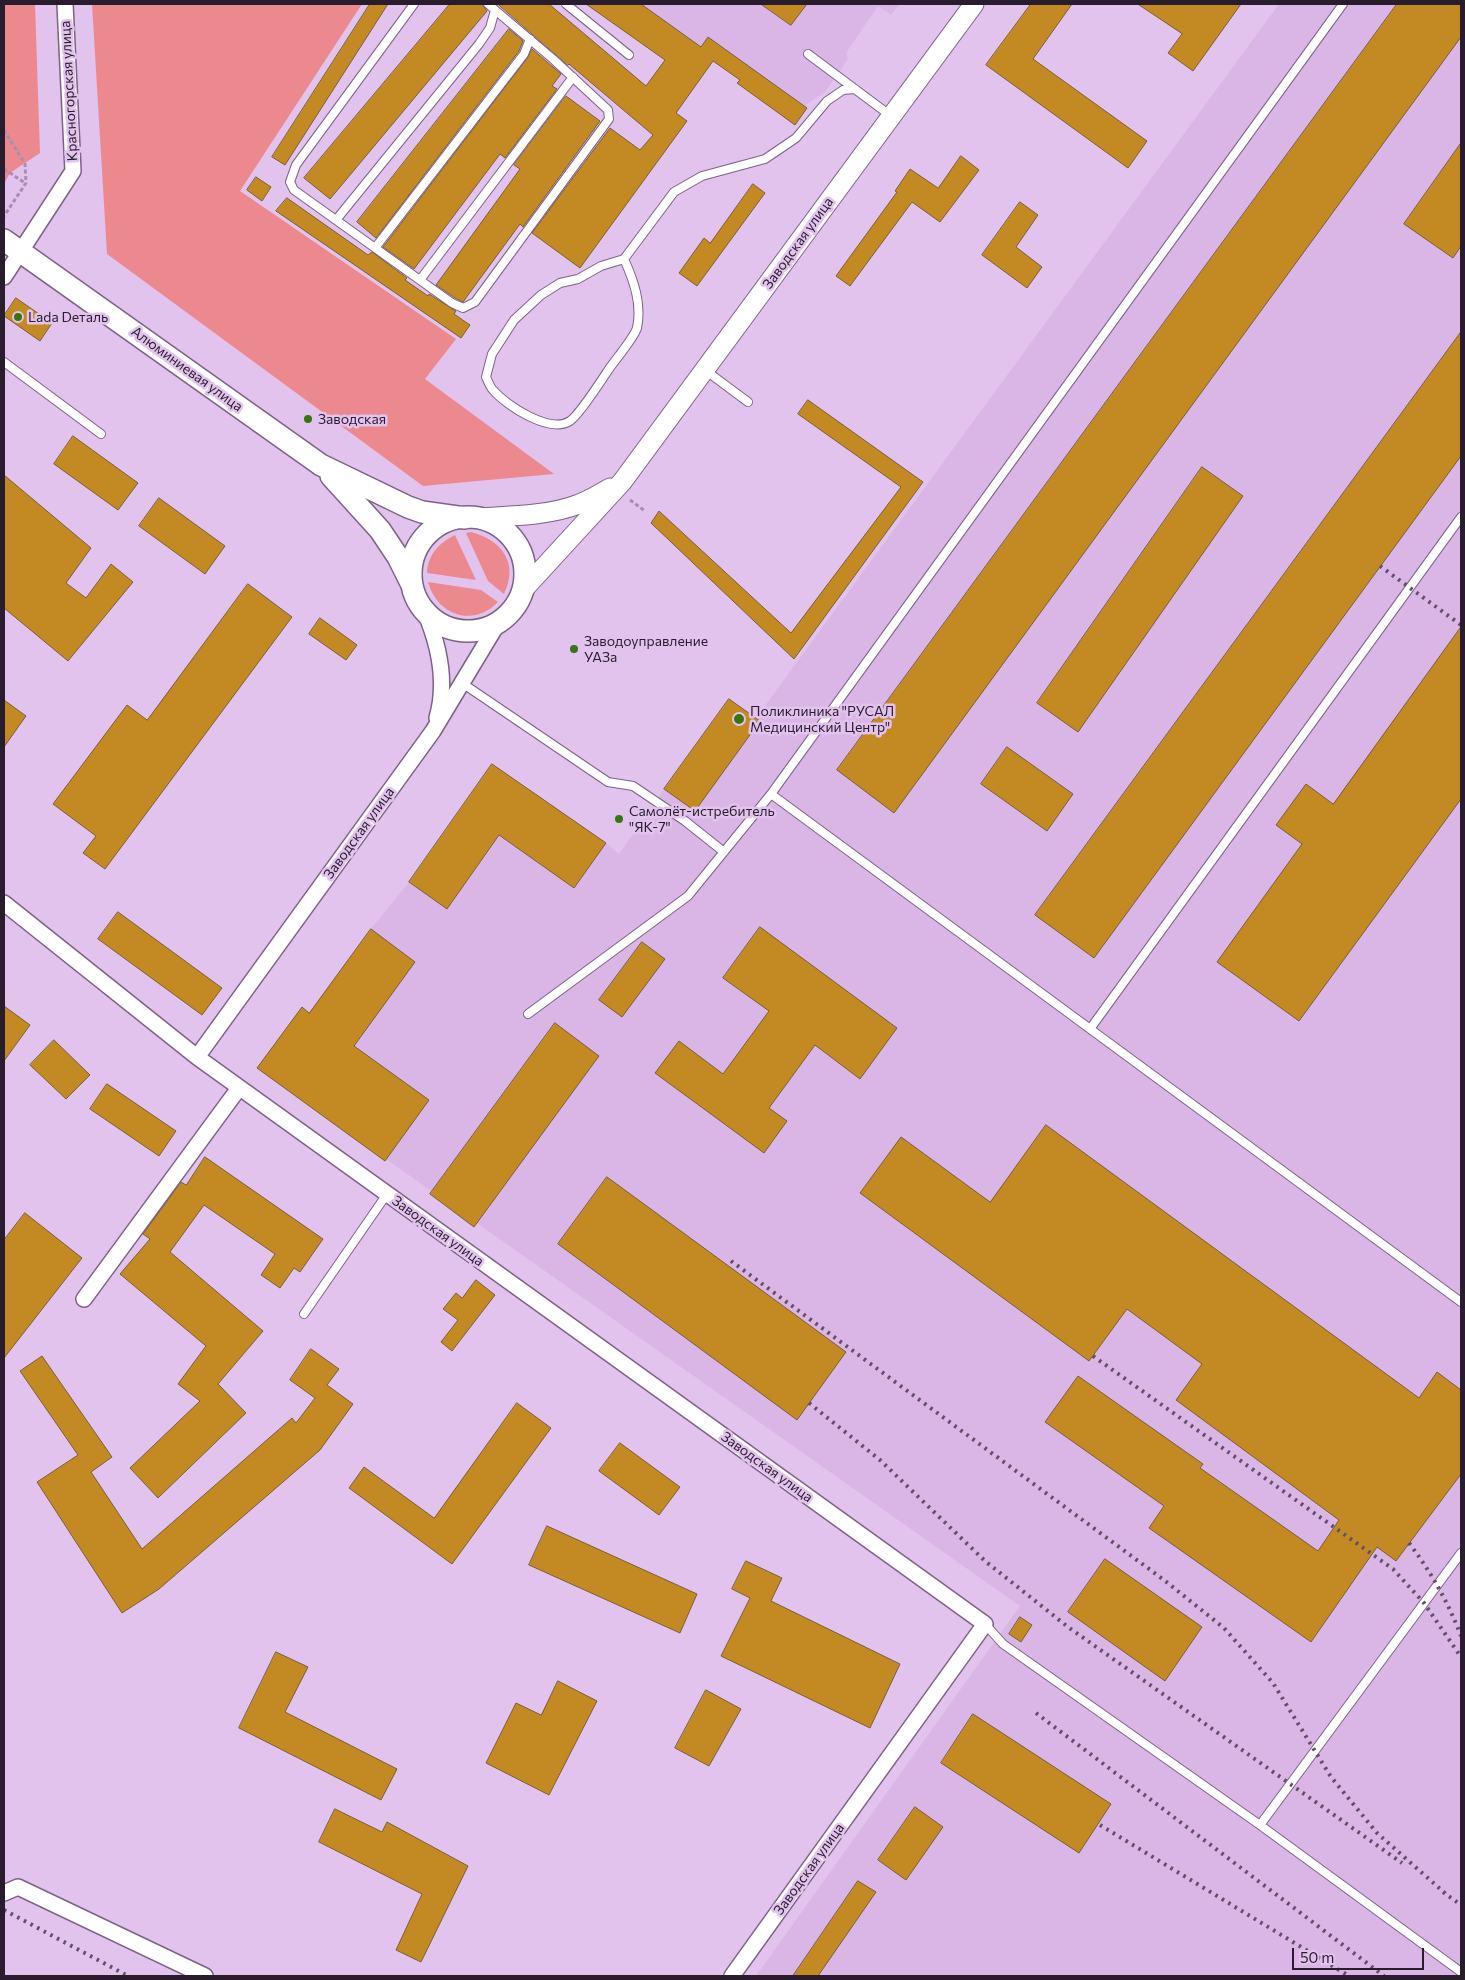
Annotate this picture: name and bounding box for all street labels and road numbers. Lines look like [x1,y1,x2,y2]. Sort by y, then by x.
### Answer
street label: Красногорская улица [57,20,81,162]
street label: Заводская улица [759,194,837,292]
street label: Алюминиевая улица [128,323,246,415]
street label: Заводская улица [320,784,398,882]
street label: Заводская улица [389,1192,487,1270]
street label: Заводская улица [718,1428,816,1506]
street label: Заводская улица [770,1820,848,1918]

